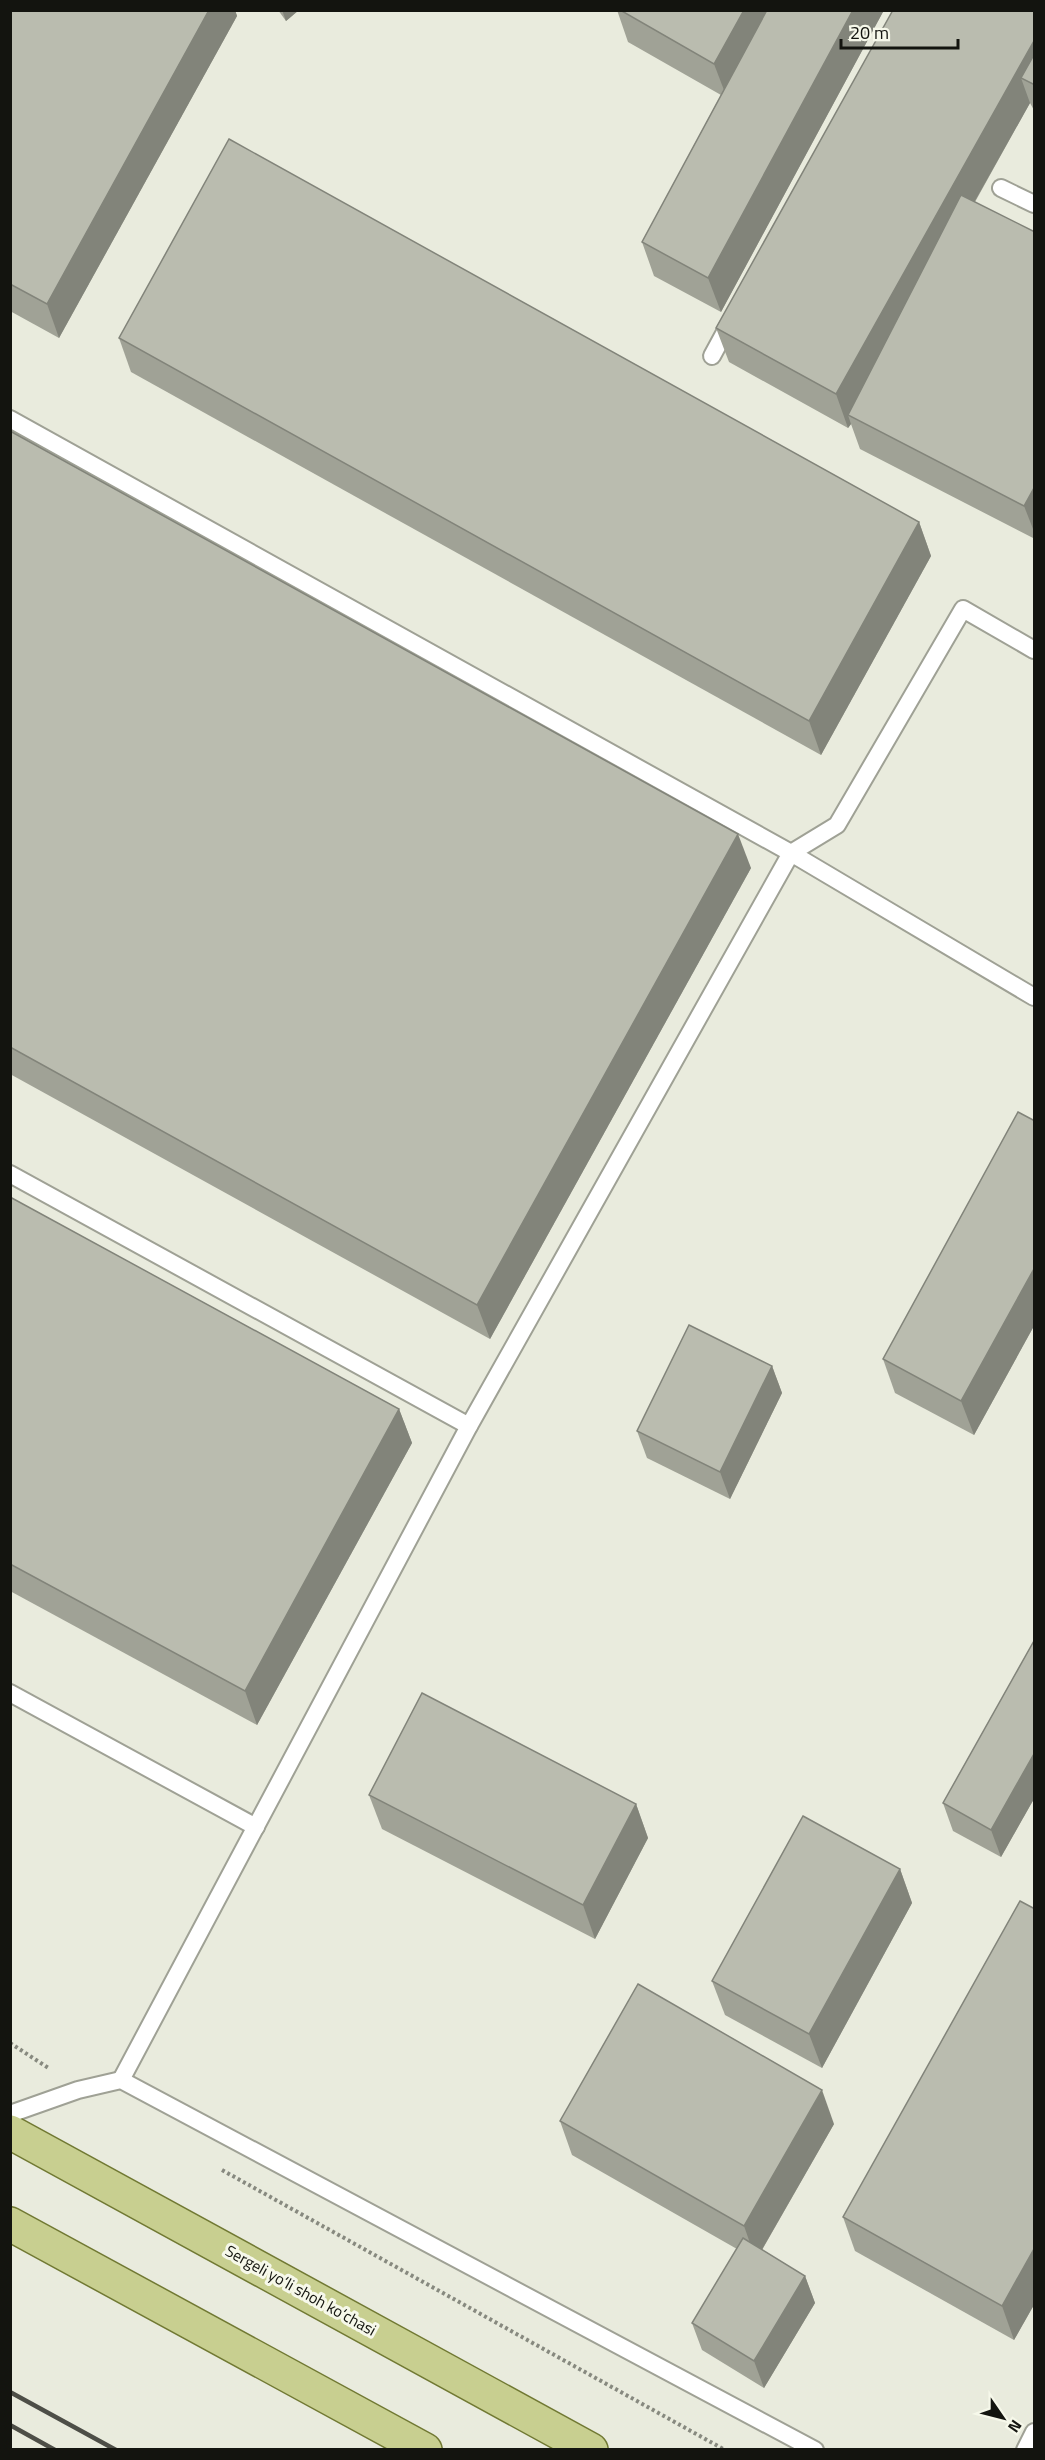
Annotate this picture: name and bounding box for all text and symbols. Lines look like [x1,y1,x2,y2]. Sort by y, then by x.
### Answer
scale bar [841,12,958,50]
text: 20 m [850,19,889,46]
street label: Sergeli yo‘li shoh ko‘chasi [221,2238,381,2342]
north arrow [973,2388,1033,2448]
text: N [1002,2415,1028,2438]

